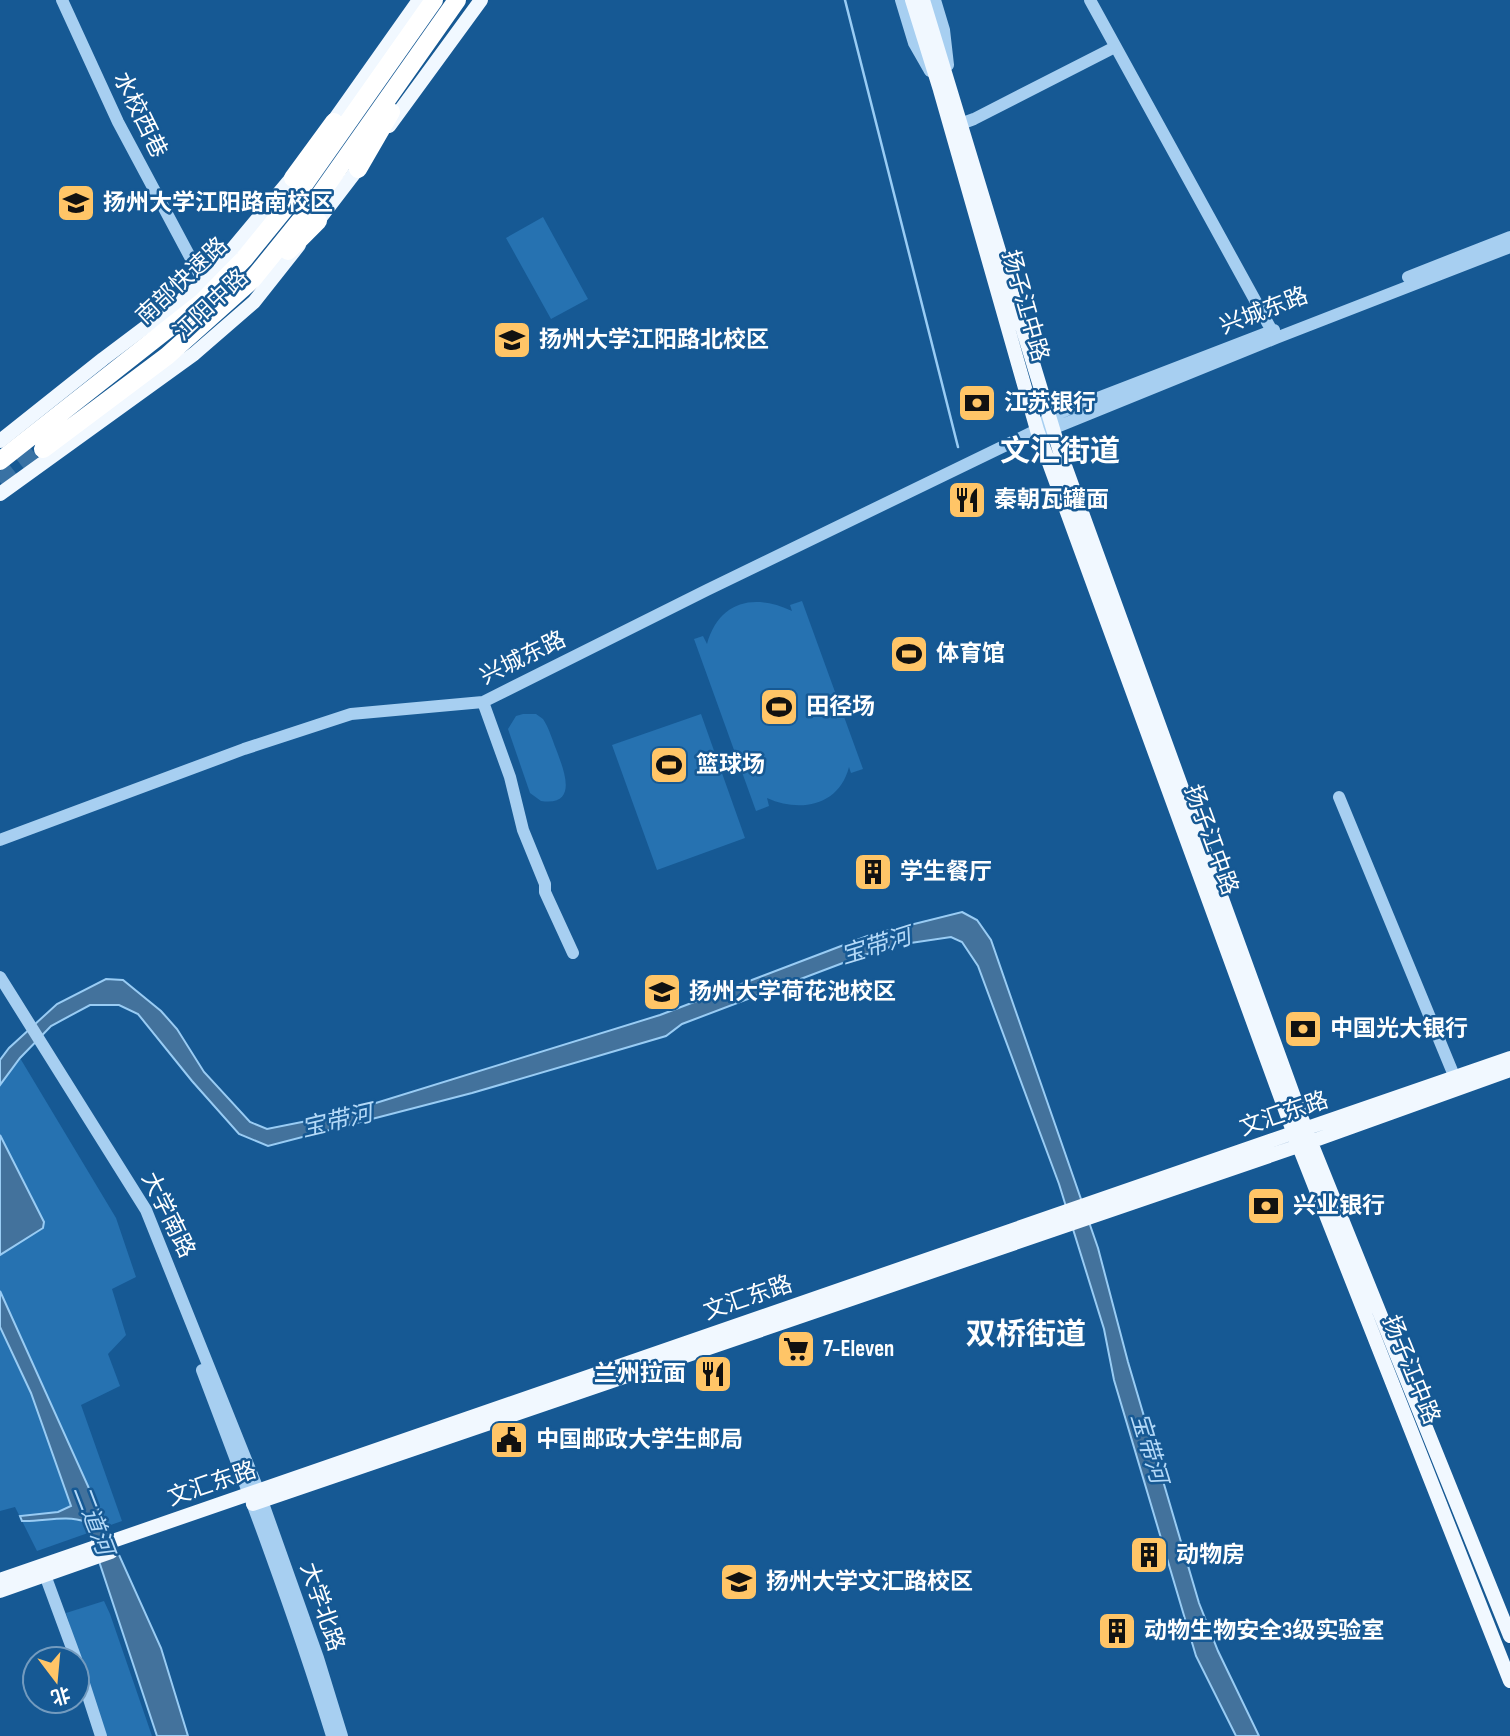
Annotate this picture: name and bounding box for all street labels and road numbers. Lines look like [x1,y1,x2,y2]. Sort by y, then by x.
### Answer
street label: 水校西巷 [107,68,173,162]
street label: 南部快速路 [130,232,234,330]
street label: 扬子江中路 [996,247,1054,365]
street label: 江阳中路 [168,263,254,347]
street label: 兴城东路 [1216,281,1312,341]
street label: 兴城东路 [476,625,570,691]
street label: 扬子江中路 [1178,781,1244,899]
street label: 文汇东路 [1236,1086,1332,1142]
street label: 大学南路 [135,1168,201,1262]
street label: 文汇东路 [700,1270,796,1326]
street label: 扬子江中路 [1376,1311,1446,1429]
street label: 文汇东路 [164,1456,260,1512]
street label: 大学北路 [294,1559,350,1655]

